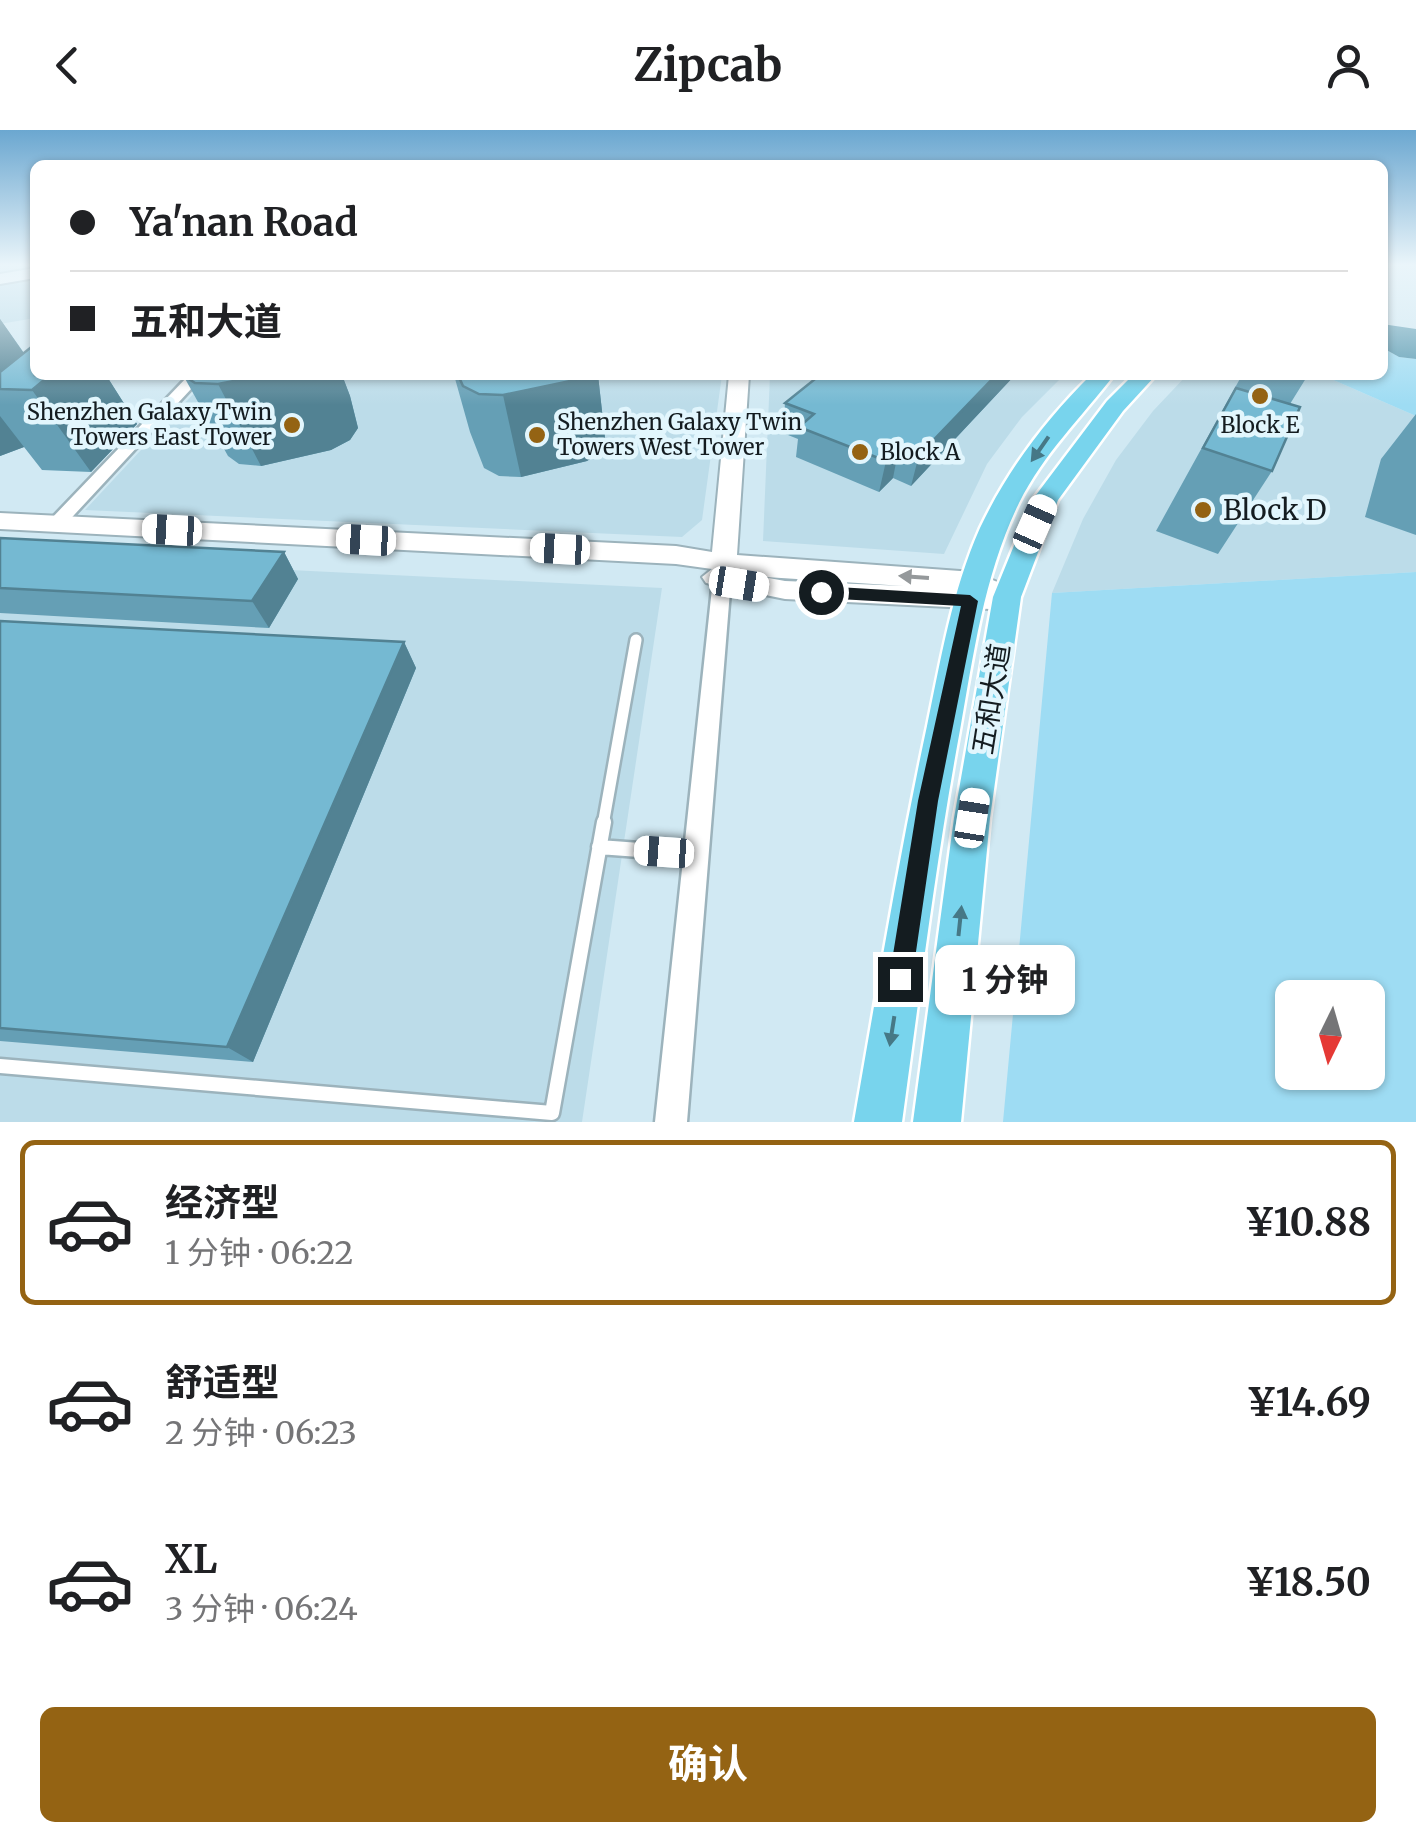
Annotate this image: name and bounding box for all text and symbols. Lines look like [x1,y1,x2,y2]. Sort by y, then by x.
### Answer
text: Zipcab [634,37,782,93]
icon: back [40,38,95,93]
icon: person [1321,38,1376,93]
text: Ya'nan Road [130,199,358,246]
text: 五和大道 [130,298,282,345]
marker: Block E [1249,385,1271,407]
place label: Shenzhen Galaxy Twin Towers East Tower [27,398,272,451]
place label: Shenzhen Galaxy Twin Towers West Tower [557,408,803,461]
place label: Block E [1221,411,1299,439]
marker: Shenzhen Galaxy Twin Towers East Tower [281,414,303,436]
marker: Shenzhen Galaxy Twin Towers West Tower [526,424,548,446]
one-way arrow [1031,436,1050,463]
place label: Block A [880,438,961,466]
marker: Block A [849,441,871,463]
car [1009,490,1061,558]
place label: Block D [1223,492,1327,528]
marker: Block D [1192,499,1214,521]
car [141,513,203,547]
car [335,523,397,557]
car [529,532,591,566]
car [707,564,771,604]
one-way arrow [897,569,929,585]
route start [799,570,844,615]
street label: 五和大道 [964,641,1018,757]
car [952,786,992,850]
car [633,835,695,869]
one-way arrow [952,904,968,936]
callout: 1 分钟 [935,944,1075,1014]
route end [878,957,923,1002]
text: 1 分钟 [962,960,1048,1000]
north arrow [1275,980,1385,1090]
map controls [1275,980,1385,1090]
one-way arrow [884,1015,900,1047]
icon: car [45,1178,135,1268]
text: 经济型 [165,1179,279,1226]
text: ¥10.88 [1245,1199,1371,1246]
text: 1 分钟 · 06:22 [165,1233,354,1273]
icon: car [45,1358,135,1448]
text: 舒适型 [165,1359,279,1406]
text: ¥14.69 [1247,1379,1371,1426]
text: 2 分钟 · 06:23 [165,1413,357,1453]
text: XL [165,1536,217,1583]
icon: car [45,1538,135,1628]
text: ¥18.50 [1245,1559,1371,1606]
text: 3 分钟 · 06:24 [165,1589,358,1629]
button: 确认 [40,1707,1376,1822]

